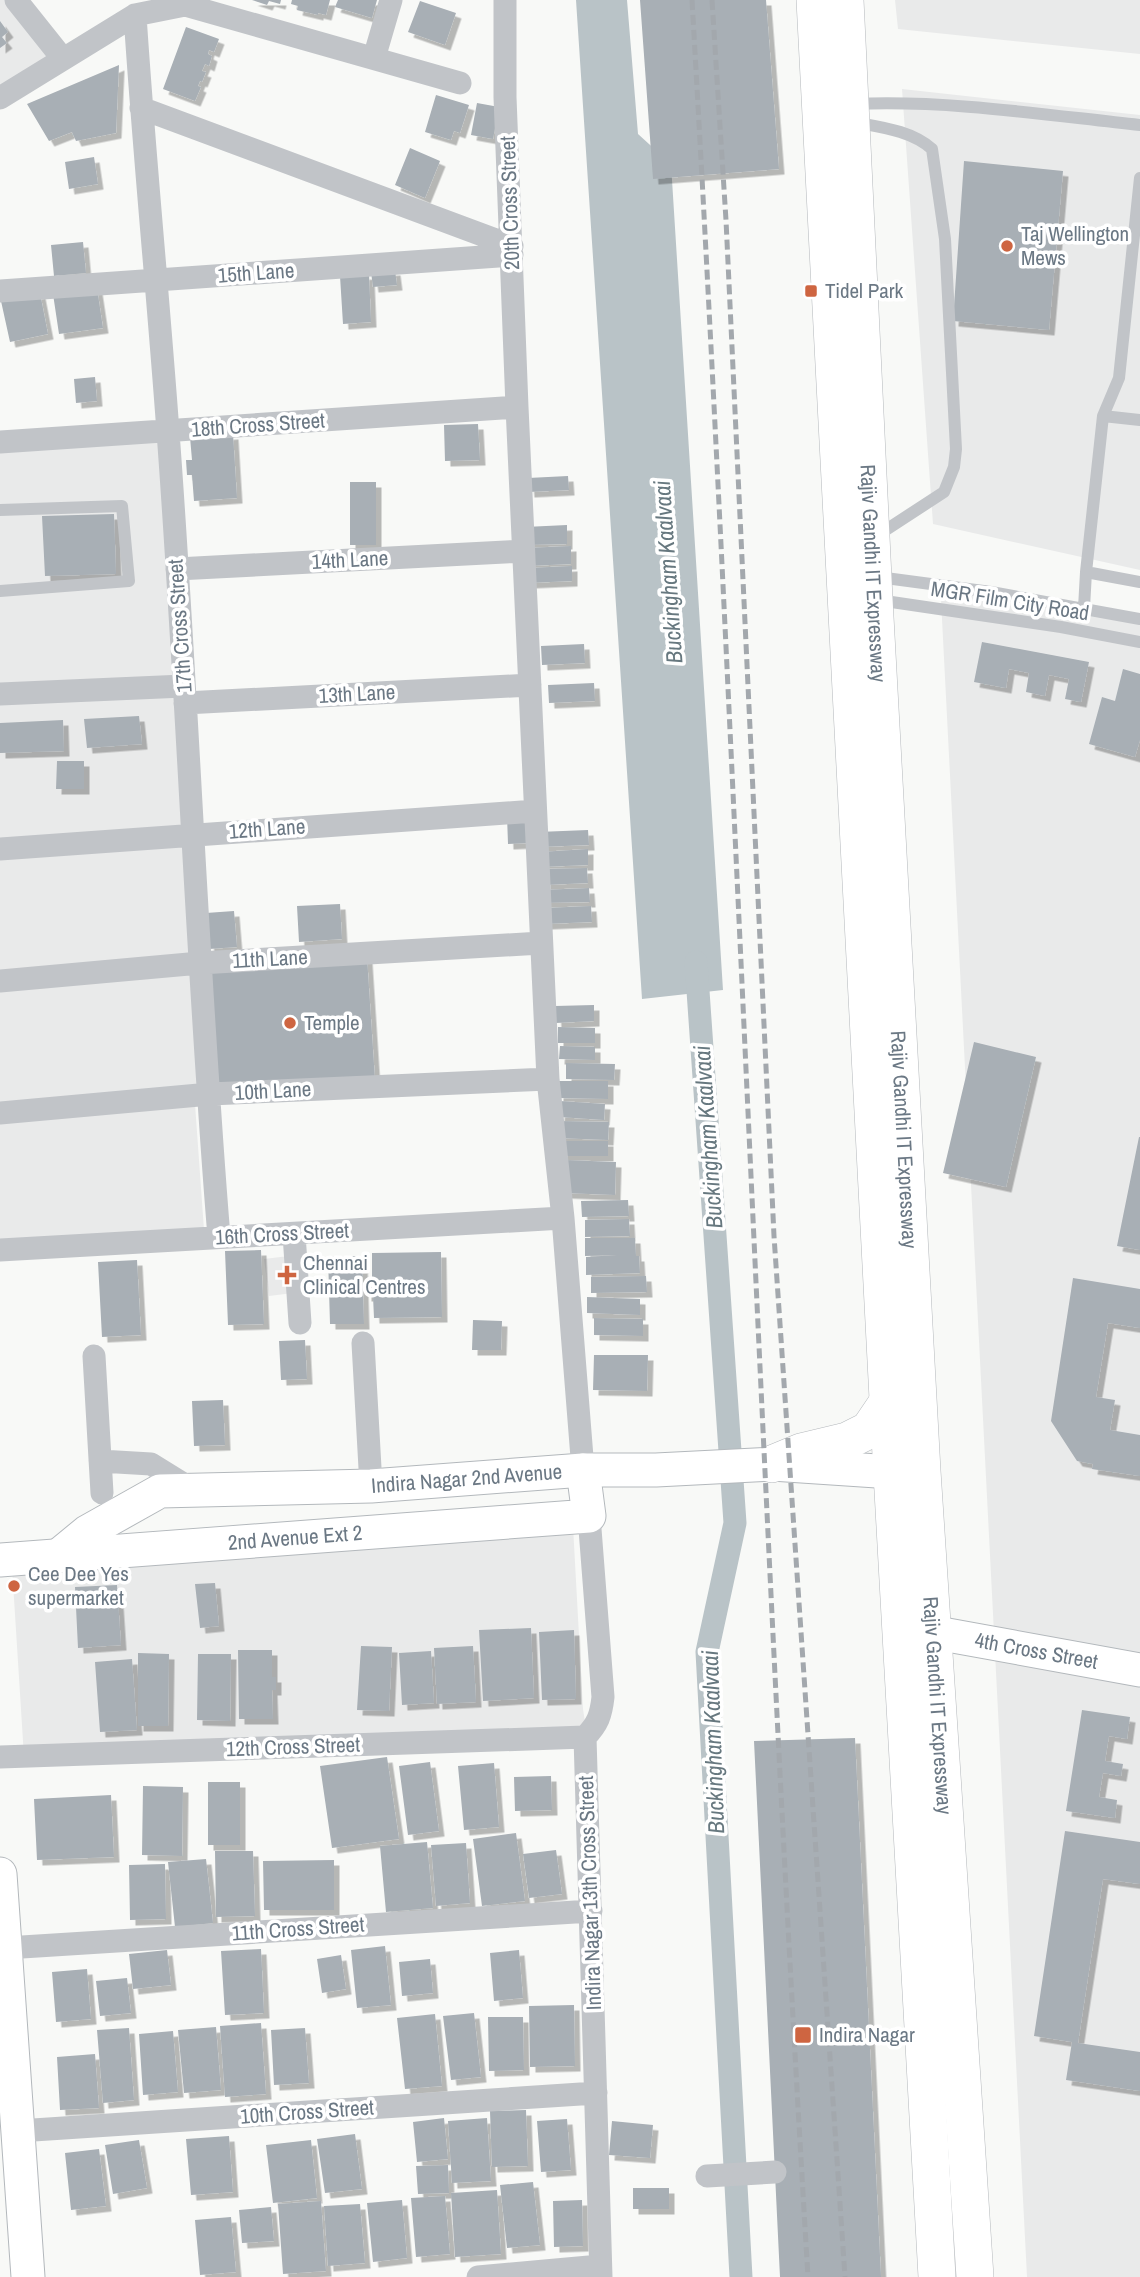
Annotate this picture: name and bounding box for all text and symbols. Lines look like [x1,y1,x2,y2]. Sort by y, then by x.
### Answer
street label: 20th Cross Street [493,135,526,270]
place label: Taj Wellington Mews [1021,219,1129,272]
marker: Taj Wellington Mews [999,238,1015,254]
street label: 15th Lane [217,255,295,290]
place label: Tidel Park [825,276,903,305]
marker: Tidel Park [803,283,819,299]
street label: 18th Cross Street [190,405,326,444]
street label: Rajiv Gandhi IT Expressway [853,464,894,683]
water label: Buckingham Kaalvaai [646,479,689,665]
street label: 14th Lane [311,543,389,576]
street label: 17th Cross Street [160,558,199,694]
street label: MGR Film City Road [929,574,1091,627]
street label: 13th Lane [318,677,396,710]
street label: 12th Lane [228,811,306,846]
street label: 11th Lane [232,942,308,975]
place label: Temple [304,1008,360,1037]
marker: Temple [282,1015,298,1031]
street label: Rajiv Gandhi IT Expressway [884,1030,925,1250]
water label: Buckingham Kaalvaai [686,1044,729,1230]
street label: 10th Lane [234,1074,312,1107]
street label: 16th Cross Street [214,1216,350,1251]
place label: Chennai Clinical Centres [303,1248,426,1301]
marker: Chennai Clinical Centres [277,1265,297,1285]
street label: Indira Nagar 2nd Avenue [370,1457,563,1500]
street label: 2nd Avenue Ext 2 [227,1518,363,1557]
place label: Cee Dee Yes supermarket [28,1559,129,1612]
marker: Cee Dee Yes supermarket [6,1578,22,1594]
street label: Rajiv Gandhi IT Expressway [916,1596,960,1816]
street label: 4th Cross Street [973,1625,1100,1676]
water label: Buckingham Kaalvaai [694,1649,731,1834]
street label: 12th Cross Street [226,1730,361,1763]
street label: Indira Nagar 13th Cross Street [571,1775,608,2011]
street label: 11th Cross Street [231,1909,365,1948]
place label: Indira Nagar [819,2020,915,2049]
marker: Indira Nagar [793,2025,813,2045]
street label: 10th Cross Street [239,2092,375,2131]

